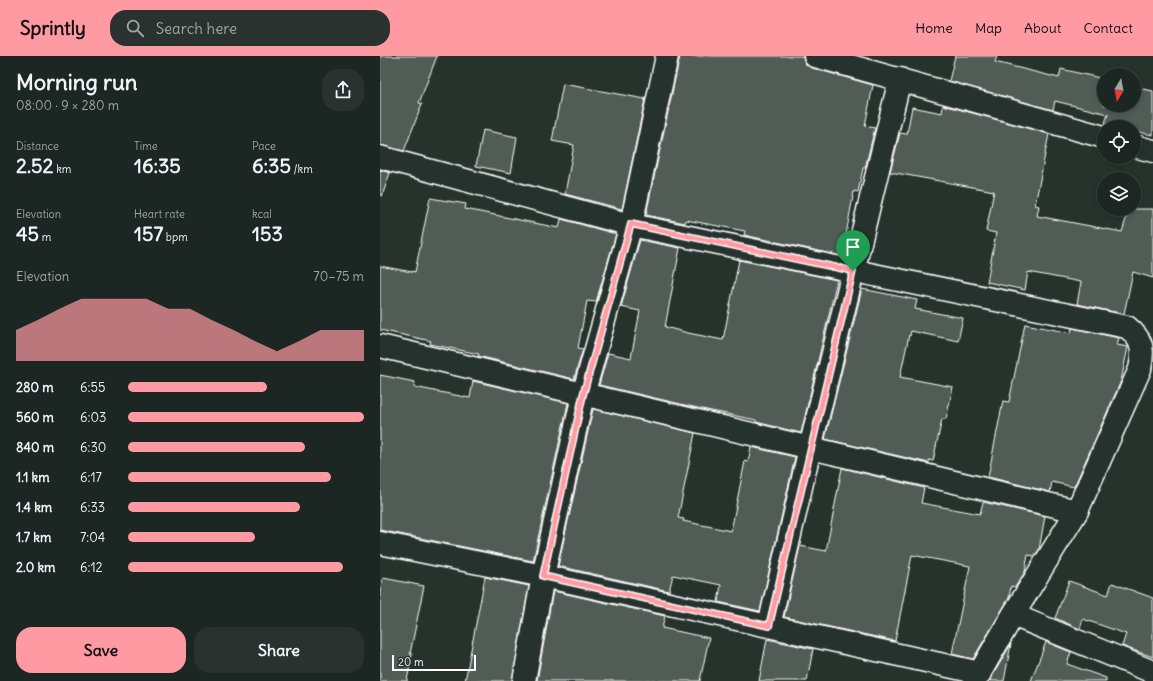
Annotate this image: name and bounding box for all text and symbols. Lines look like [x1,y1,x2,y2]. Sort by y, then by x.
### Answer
search box [110,10,390,46]
text: Sprintly [20,16,86,40]
icon: search [124,17,146,39]
text: Search here [156,19,237,38]
text: Home [915,19,953,37]
text: Map [975,19,1002,37]
text: About [1024,19,1062,37]
text: Contact [1084,19,1133,37]
text: Morning run [16,68,138,96]
north arrow [1097,68,1141,112]
map controls [1097,68,1141,216]
button: share [322,69,364,111]
text: 08:00 · 9 × 280 m [16,97,119,114]
button: locate [1097,120,1141,164]
text: Distance [16,139,59,153]
text: Time [134,139,158,153]
text: Pace [252,139,276,153]
text: 2.52 [16,153,54,178]
text: 16:35 [134,153,181,178]
text: 6:35 [252,153,291,178]
text: km [54,162,71,176]
text: /km [291,162,313,176]
button: layers [1097,172,1141,216]
text: Elevation [16,207,61,221]
text: Heart rate [134,207,185,221]
text: kcal [252,207,272,221]
text: 45 [16,221,39,246]
text: 157 [134,221,163,246]
text: 153 [252,221,283,246]
text: m [39,230,51,244]
text: bpm [163,230,188,244]
pin [836,230,870,271]
icon: arrive [842,236,864,258]
text: Elevation [16,268,69,285]
text: 70–75 m [313,268,364,285]
text: 280 m [16,379,54,396]
text: 6:55 [80,379,105,396]
text: 560 m [16,409,54,426]
text: 6:03 [80,409,106,426]
text: 840 m [16,439,54,456]
text: 6:30 [80,439,106,456]
text: 1.1 km [16,469,50,486]
text: 6:17 [80,469,102,486]
text: 1.4 km [16,499,52,516]
text: 6:33 [80,499,105,516]
text: 1.7 km [16,529,51,546]
text: 7:04 [80,529,105,546]
text: 2.0 km [16,559,56,576]
text: 6:12 [80,559,103,576]
button: Save [16,627,186,673]
button: Share [194,627,364,673]
scale bar [392,653,476,672]
text: 20 m [398,655,424,669]

